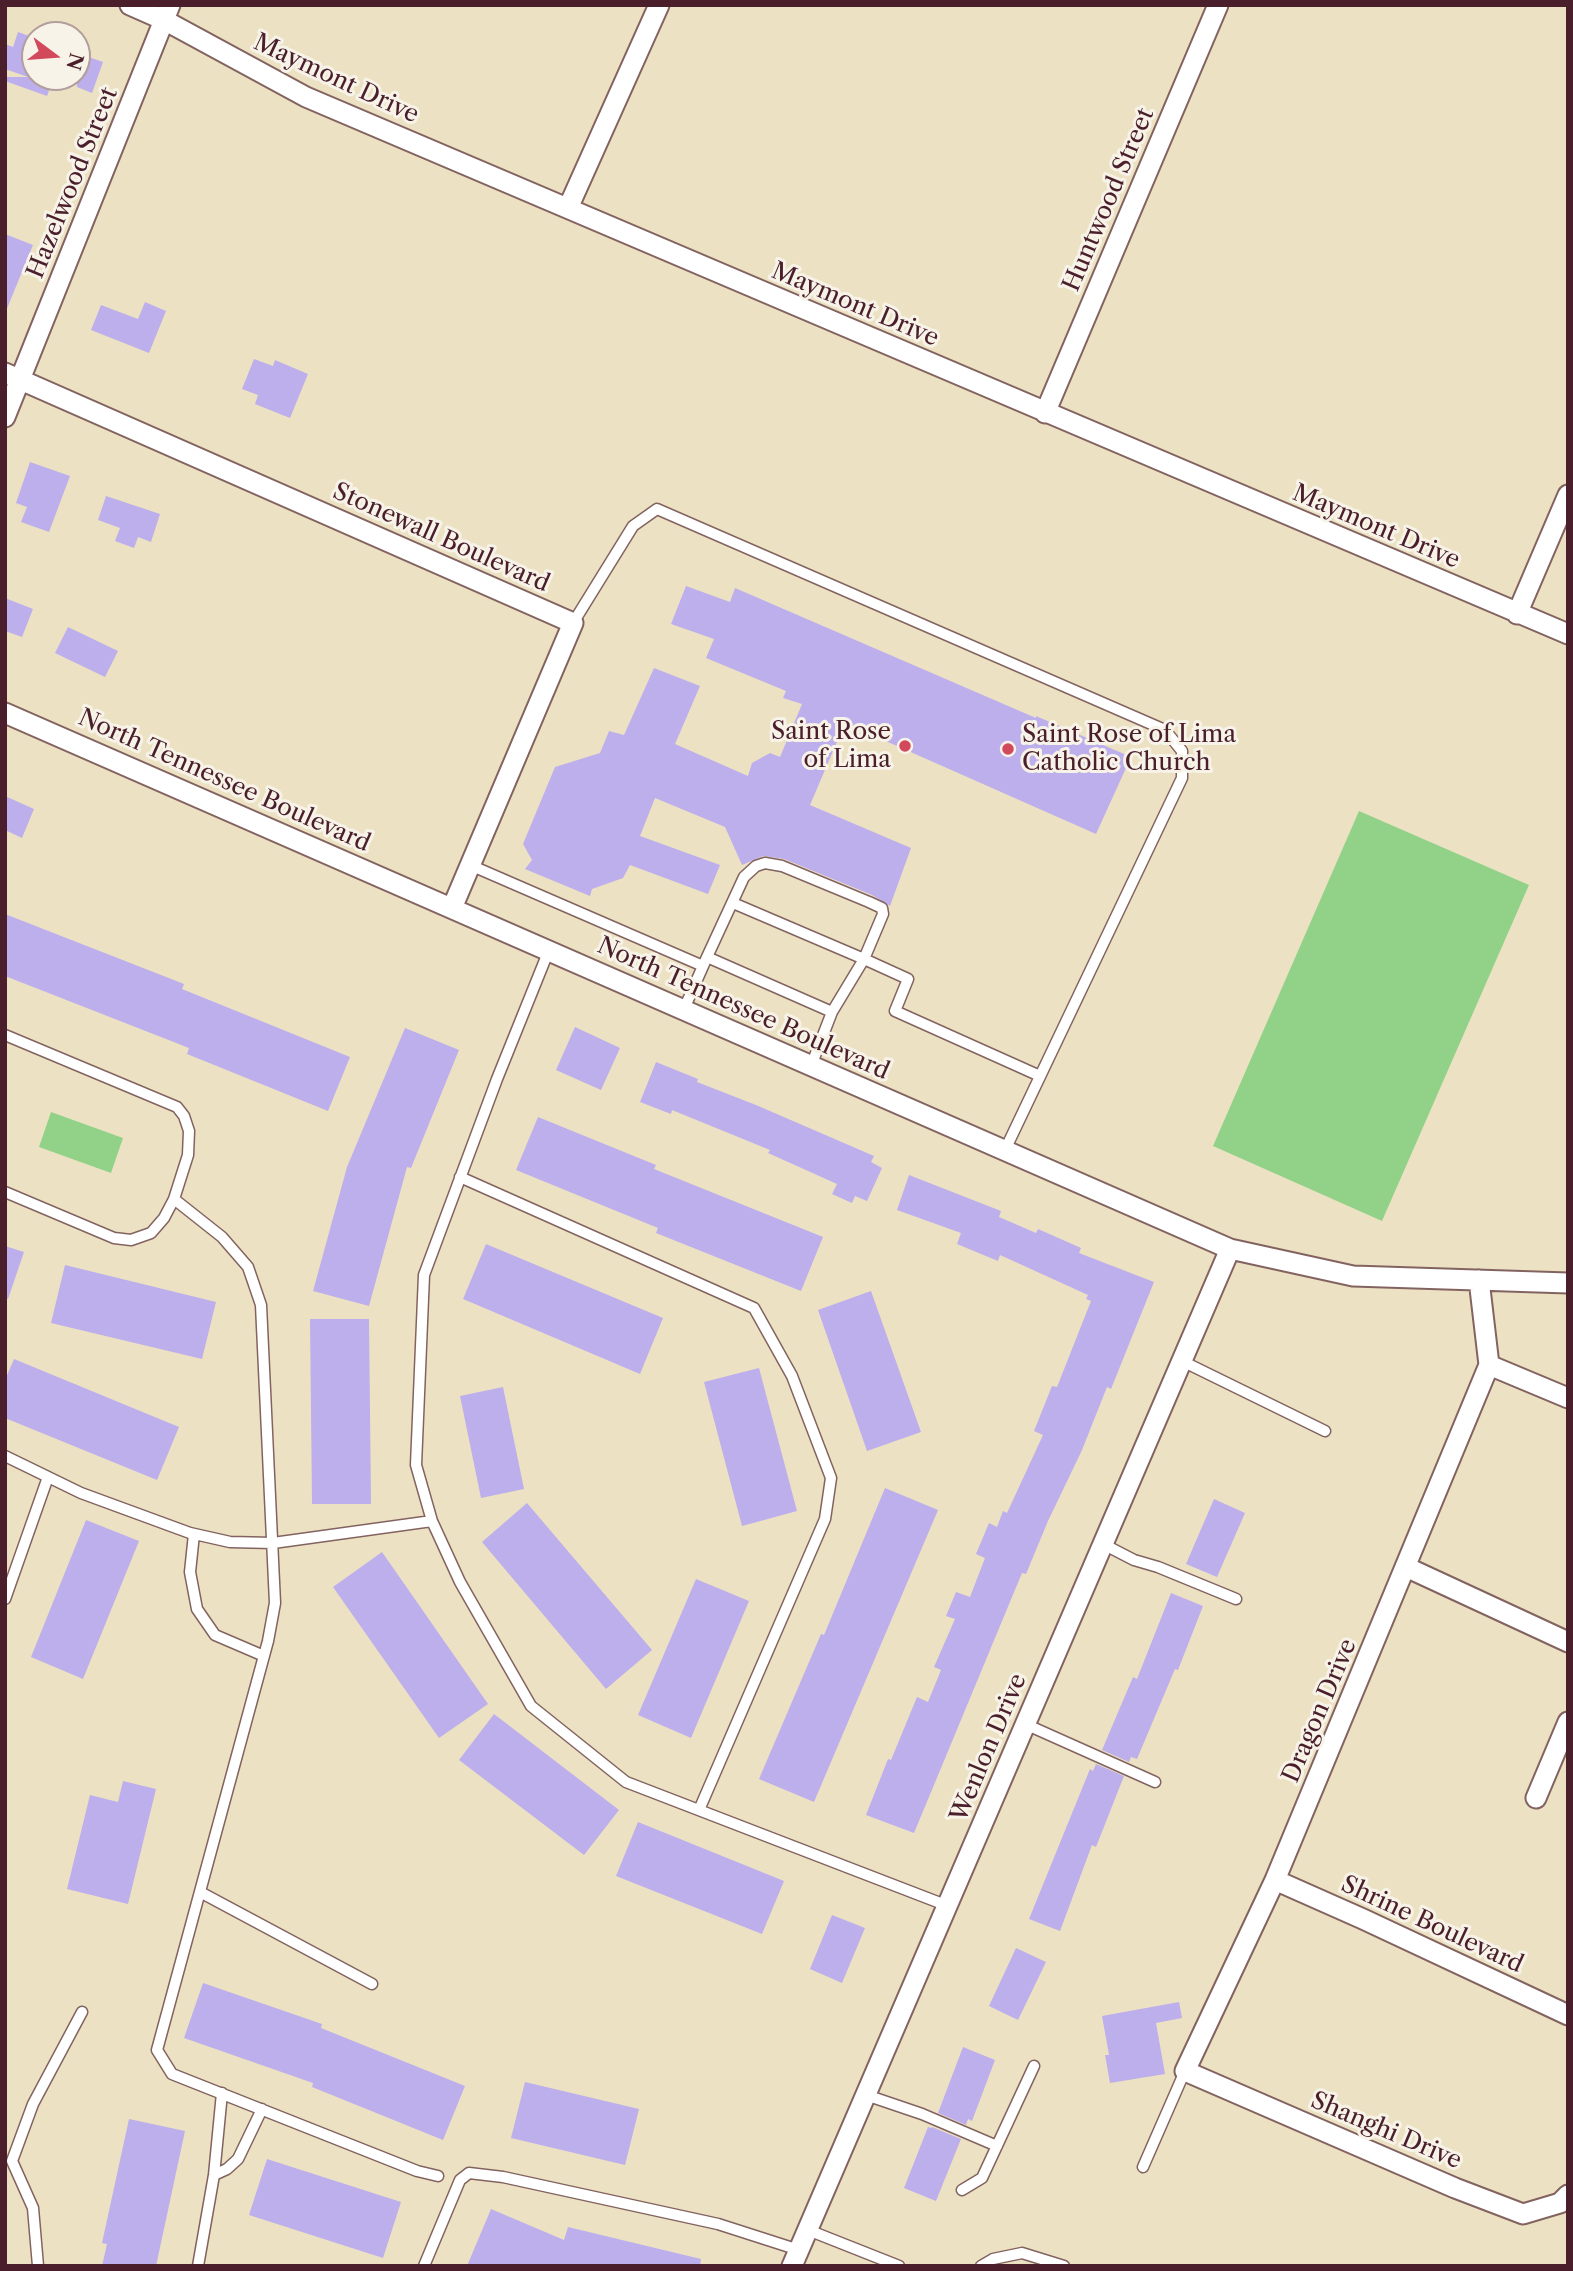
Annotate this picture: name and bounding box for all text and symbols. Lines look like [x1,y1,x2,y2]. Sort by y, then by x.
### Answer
north arrow [21,21,91,91]
street label: Maymont Drive [249,28,423,130]
text: N [61,50,88,72]
street label: Hazelwood Street [22,83,124,283]
street label: Huntwood Street [1057,104,1161,296]
street label: Maymont Drive [767,257,943,353]
street label: Stonewall Boulevard [328,477,554,599]
street label: Maymont Drive [1288,479,1464,575]
street label: North Tennessee Boulevard [74,703,374,859]
place label: Saint Rose of Lima [771,718,891,774]
place label: Saint Rose of Lima Catholic Church [1022,721,1236,777]
marker: Saint Rose of Lima [897,738,913,754]
marker: Saint Rose of Lima Catholic Church [1000,741,1016,757]
street label: North Tennessee Boulevard [593,931,893,1087]
street label: Dragon Drive [1277,1635,1363,1787]
street label: Wenlon Drive [945,1670,1033,1826]
street label: Shrine Boulevard [1336,1870,1528,1980]
street label: Shanghi Drive [1306,2086,1466,2176]

